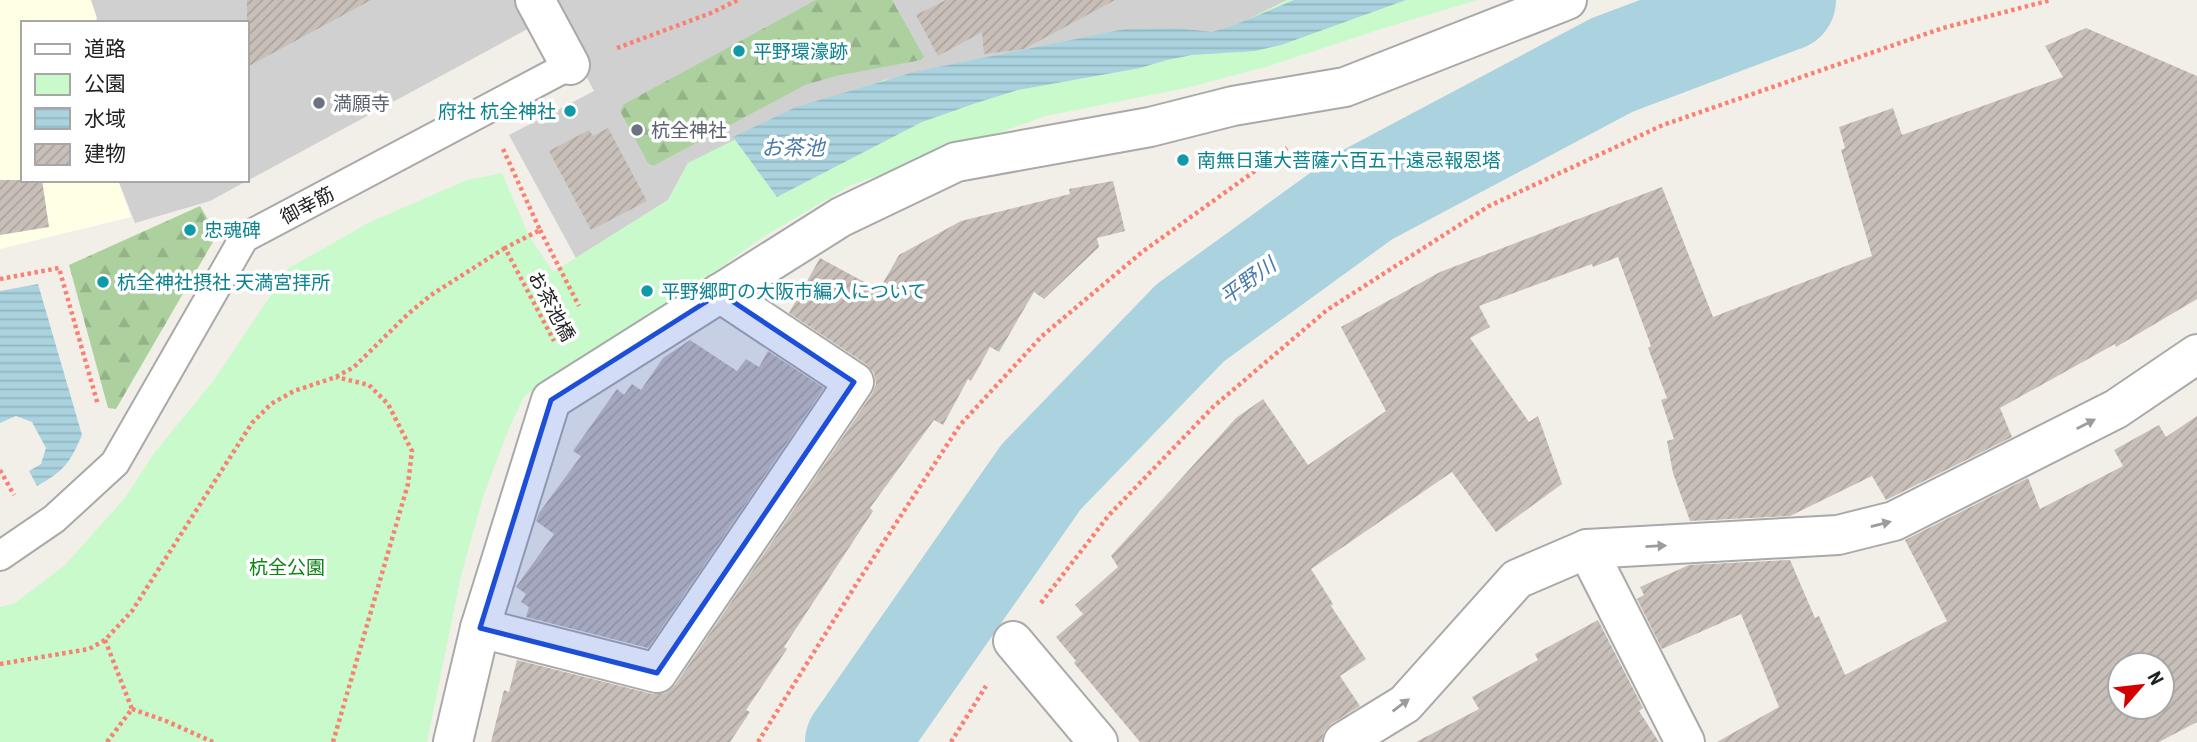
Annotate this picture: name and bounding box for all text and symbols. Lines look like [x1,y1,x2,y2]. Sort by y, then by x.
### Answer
legend [21,21,248,182]
text: 道路 [84,37,126,61]
place label: 平野環濠跡 [753,40,848,63]
marker: 平野環濠跡 [731,43,747,59]
text: 公園 [84,72,126,96]
place label: 満願寺 [333,92,390,115]
marker: 満願寺 [311,95,327,111]
place label: 府社 杭全神社 [438,100,556,123]
marker: 府社 杭全神社 [562,103,578,119]
text: 水域 [84,107,126,131]
place label: 杭全神社 [651,119,727,142]
marker: 杭全神社 [629,122,645,138]
water label: お茶池 [762,136,826,160]
text: 建物 [84,142,126,166]
place label: 南無日蓮大菩薩六百五十遠忌報恩塔 [1197,149,1501,172]
marker: 南無日蓮大菩薩六百五十遠忌報恩塔 [1175,152,1191,168]
street label: 御幸筋 [277,182,338,229]
place label: 忠魂碑 [204,219,261,242]
marker: 忠魂碑 [182,222,198,238]
water label: 平野川 [1215,252,1282,309]
street label: お茶池橋 [524,267,580,345]
place label: 杭全神社摂社 天満宮拝所 [117,271,330,294]
marker: 杭全神社摂社 天満宮拝所 [95,274,111,290]
place label: 平野郷町の大阪市編入について [661,280,926,303]
marker: 平野郷町の大阪市編入について [639,283,655,299]
one-way arrow [2076,419,2096,430]
one-way arrow [1871,518,1893,529]
one-way arrow [1645,540,1667,551]
park label: 杭全公園 [249,556,325,579]
north arrow [2106,651,2176,721]
text: N [2143,668,2168,689]
one-way arrow [1391,698,1409,713]

